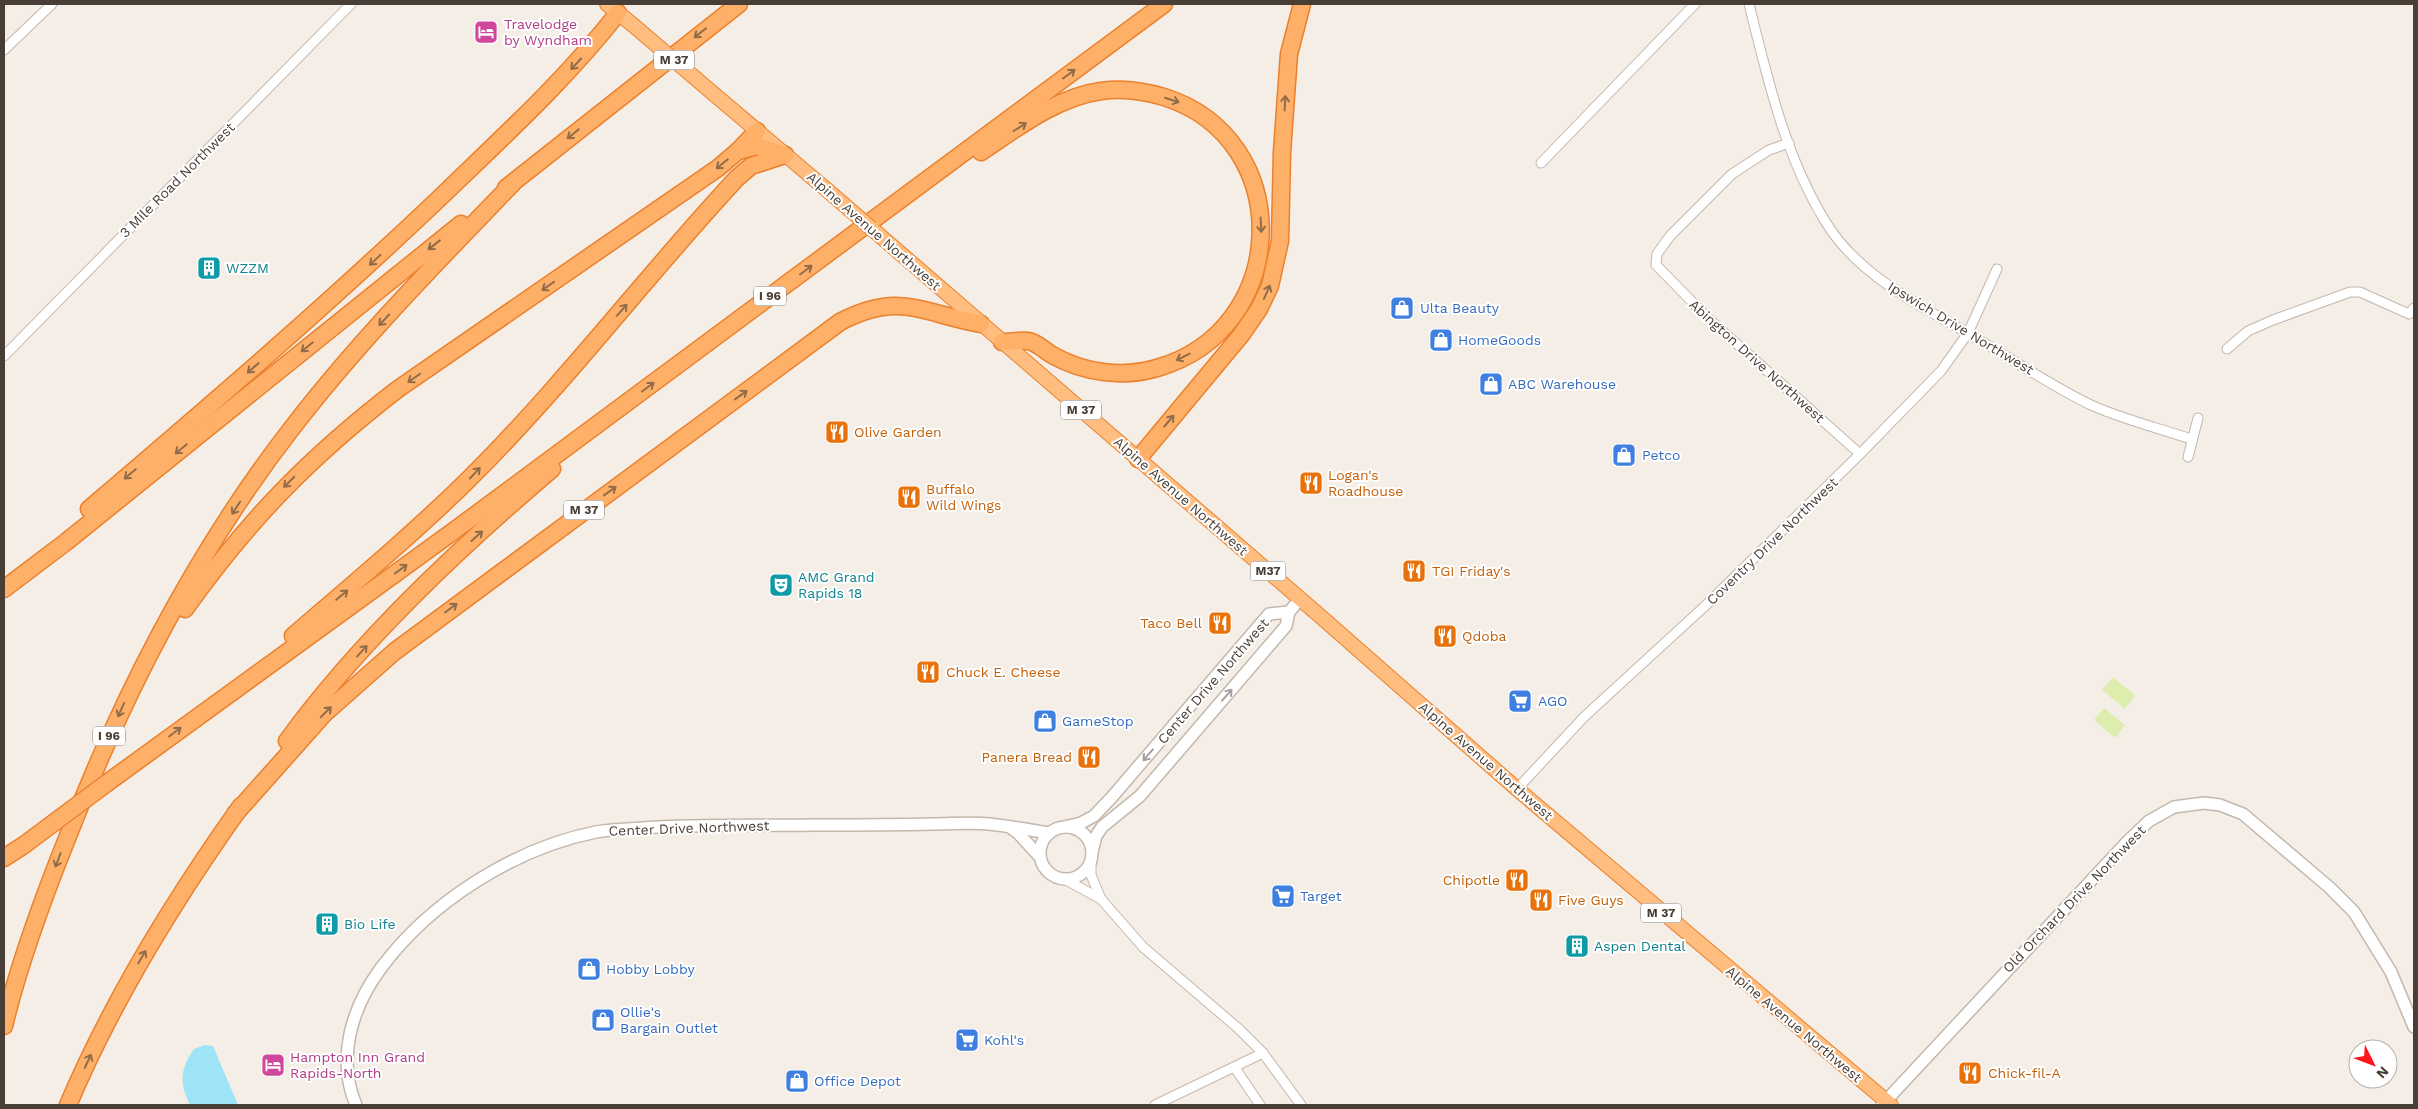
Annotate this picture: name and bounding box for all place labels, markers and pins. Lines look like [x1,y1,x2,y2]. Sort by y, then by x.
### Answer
place label: Travelodge by Wyndham [504,16,592,48]
hotel icon: Travelodge by Wyndham [473,19,499,45]
building icon: WZZM [196,255,222,281]
place label: WZZM [226,260,269,276]
shop icon: Ulta Beauty [1389,295,1415,321]
place label: Ulta Beauty [1420,300,1500,316]
shop icon: HomeGoods [1428,327,1454,353]
place label: HomeGoods [1458,332,1541,348]
shop icon: ABC Warehouse [1478,371,1504,397]
place label: ABC Warehouse [1508,376,1616,392]
restaurant icon: Olive Garden [824,419,850,445]
place label: Olive Garden [854,424,942,440]
shop icon: Petco [1611,442,1637,468]
place label: Petco [1642,447,1680,463]
place label: Logan's Roadhouse [1328,467,1403,499]
restaurant icon: Logan's Roadhouse [1298,470,1324,496]
place label: Buffalo Wild Wings [926,481,1001,513]
restaurant icon: Buffalo Wild Wings [896,484,922,510]
restaurant icon: TGI Friday's [1401,558,1427,584]
place label: TGI Friday's [1432,563,1511,579]
place label: AMC Grand Rapids 18 [798,569,875,601]
theatre icon: AMC Grand Rapids 18 [768,572,794,598]
restaurant icon: Taco Bell [1207,610,1233,636]
place label: Taco Bell [1140,615,1203,631]
restaurant icon: Qdoba [1432,623,1458,649]
place label: Qdoba [1462,628,1506,644]
restaurant icon: Chuck E. Cheese [915,659,941,685]
place label: Chuck E. Cheese [946,664,1060,680]
supermarket icon: AGO [1507,688,1533,714]
place label: AGO [1538,693,1568,709]
shop icon: GameStop [1032,708,1058,734]
place label: GameStop [1062,713,1133,729]
restaurant icon: Panera Bread [1076,744,1102,770]
place label: Panera Bread [981,749,1072,765]
restaurant icon: Chipotle [1504,867,1530,893]
place label: Chipotle [1443,872,1500,888]
supermarket icon: Target [1270,883,1296,909]
restaurant icon: Five Guys [1528,887,1554,913]
place label: Target [1300,888,1342,904]
place label: Five Guys [1558,892,1624,908]
building icon: Bio Life [314,911,340,937]
place label: Bio Life [344,916,396,932]
building icon: Aspen Dental [1564,933,1590,959]
place label: Aspen Dental [1594,938,1686,954]
shop icon: Hobby Lobby [576,956,602,982]
place label: Hobby Lobby [606,961,695,977]
place label: Ollie's Bargain Outlet [620,1004,718,1036]
shop icon: Ollie's Bargain Outlet [590,1007,616,1033]
supermarket icon: Kohl's [954,1027,980,1053]
place label: Kohl's [984,1032,1024,1048]
place label: Hampton Inn Grand Rapids-North [290,1049,425,1081]
hotel icon: Hampton Inn Grand Rapids-North [260,1052,286,1078]
restaurant icon: Chick-fil-A [1957,1060,1983,1086]
place label: Chick-fil-A [1988,1065,2061,1081]
shop icon: Office Depot [784,1068,810,1094]
place label: Office Depot [814,1073,901,1089]

